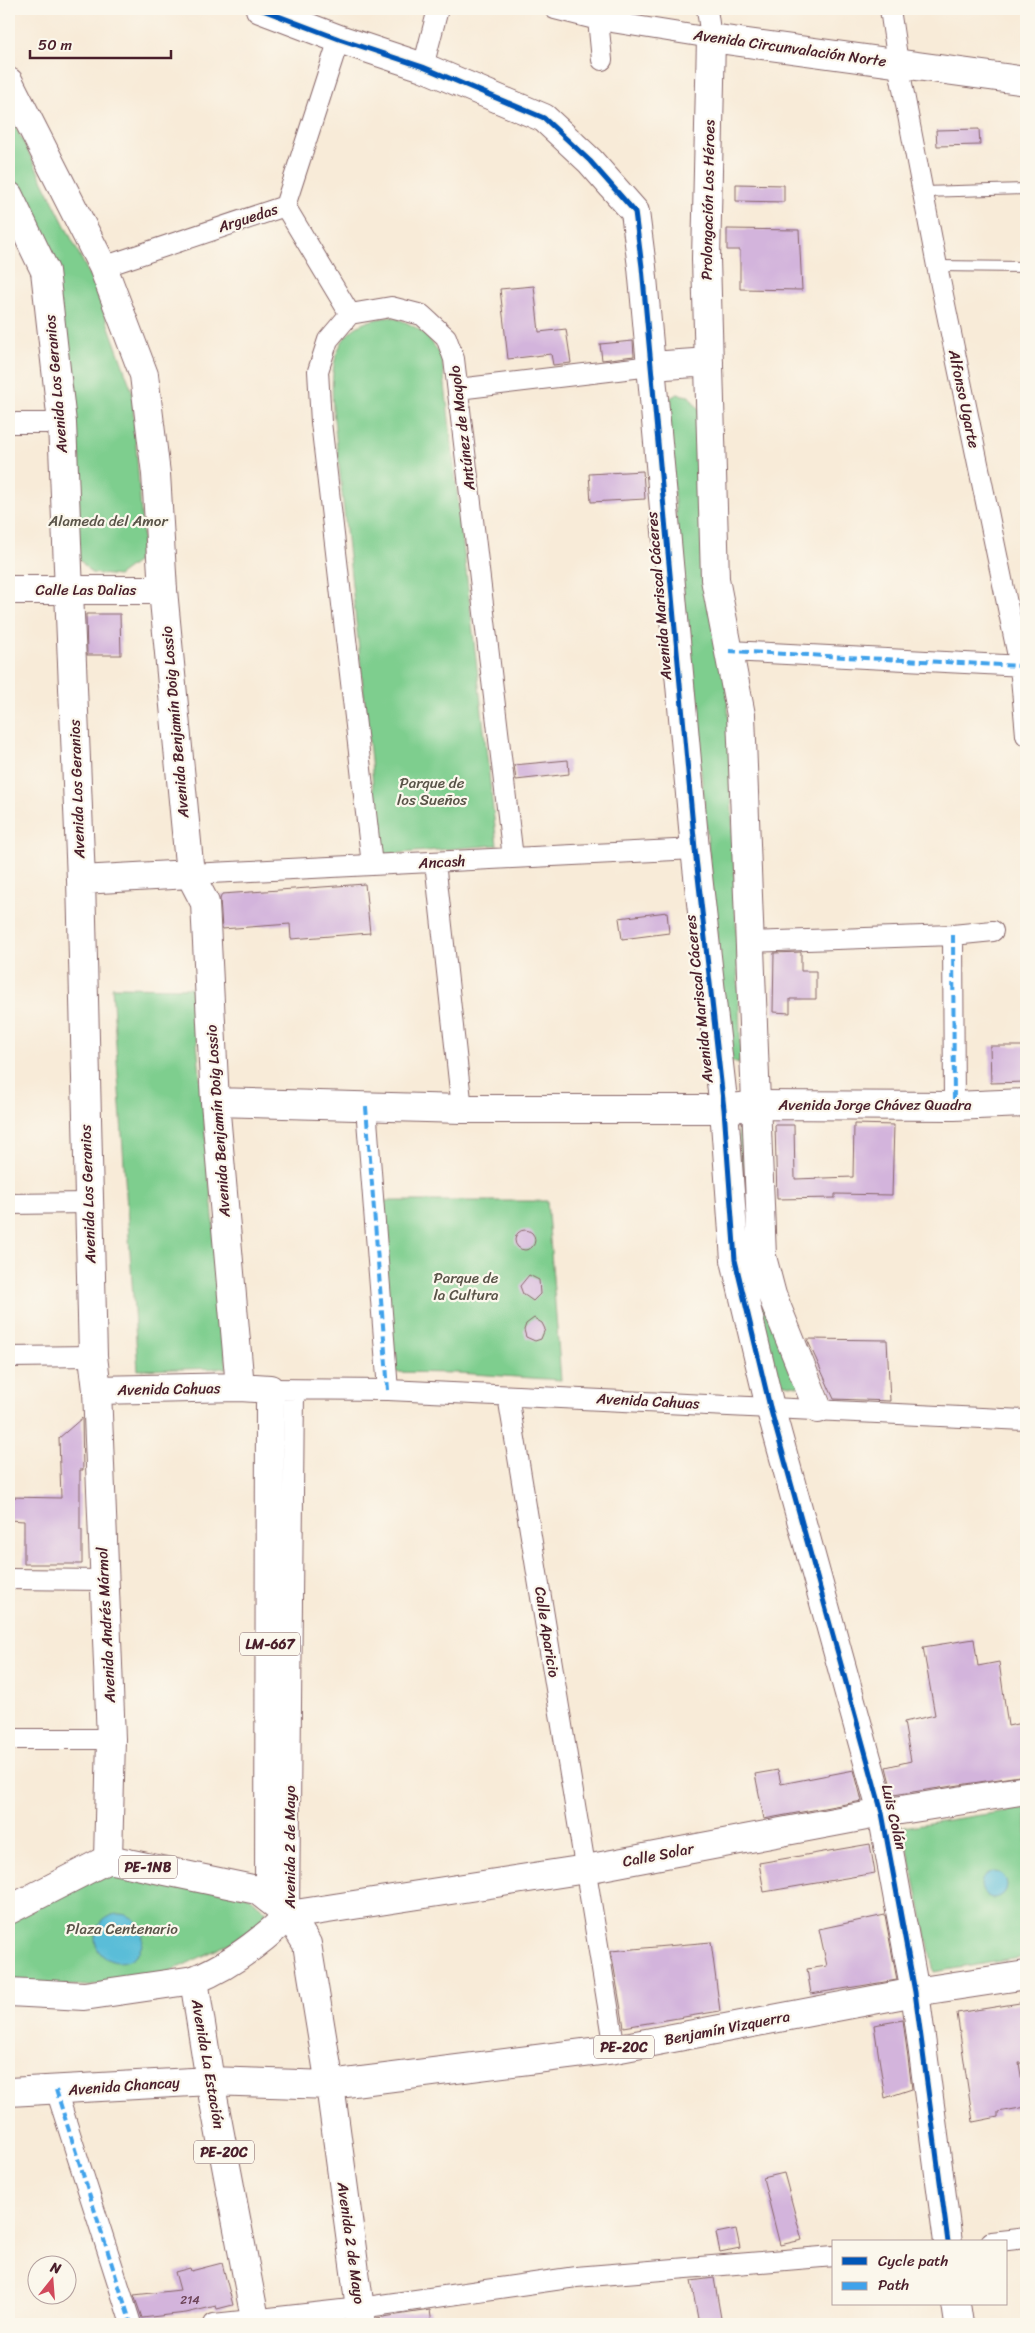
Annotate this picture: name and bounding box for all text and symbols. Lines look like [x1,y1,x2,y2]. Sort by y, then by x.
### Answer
street label: Avenida Circunvalación Norte [691,21,888,74]
scale bar [30,28,171,60]
text: 50 m [38,32,73,58]
street label: Prolongación Los Héroes [694,119,722,280]
street label: Arguedas [214,196,281,240]
street label: Avenida Los Geranios [37,314,75,455]
street label: Alfonso Ugarte [941,346,987,451]
street label: Antúnez de Mayolo [441,364,483,493]
park label: Alameda del Amor [47,508,168,534]
street label: Avenida Mariscal Cáceres [639,511,679,682]
street label: Calle Las Dalias [36,577,137,603]
street label: Avenida Benjamín Doig Lossio [154,624,196,820]
street label: Avenida Los Geranios [62,719,92,860]
park label: Parque de los Sueños [397,770,467,813]
street label: Ancash [417,848,466,876]
street label: Avenida Mariscal Cáceres [677,913,721,1085]
street label: Avenida Benjamín Doig Lossio [198,1024,238,1219]
street label: Avenida Jorge Chávez Quadra [778,1092,972,1118]
street label: Avenida Los Geranios [73,1124,103,1265]
park label: Parque de la Cultura [433,1265,499,1308]
street label: Avenida Cahuas [116,1375,221,1403]
street label: Avenida Cahuas [595,1385,700,1417]
street label: Avenida Andrés Mármol [89,1546,123,1705]
street label: Calle Aparicio [527,1585,567,1680]
road number: LM-667 [240,1632,300,1656]
street label: Luis Colán [874,1782,914,1852]
street label: Avenida 2 de Mayo [277,1785,303,1910]
street label: Calle Solar [620,1835,697,1875]
road number: PE-1NB [119,1855,177,1878]
park label: Plaza Centenario [66,1916,178,1942]
street label: Avenida La Estación [184,1996,232,2131]
street label: Benjamín Vizquerra [662,2003,792,2053]
road number: PE-20C [594,2035,654,2058]
street label: Avenida Chancay [66,2069,181,2103]
road number: PE-20C [194,2140,254,2164]
street label: Avenida 2 de Mayo [329,2179,373,2306]
legend [832,2240,1008,2306]
text: Cycle path [878,2248,949,2274]
text: N [46,2254,64,2282]
north arrow [28,2256,78,2306]
text: Path [878,2272,909,2298]
house number: 214 [180,2289,200,2311]

